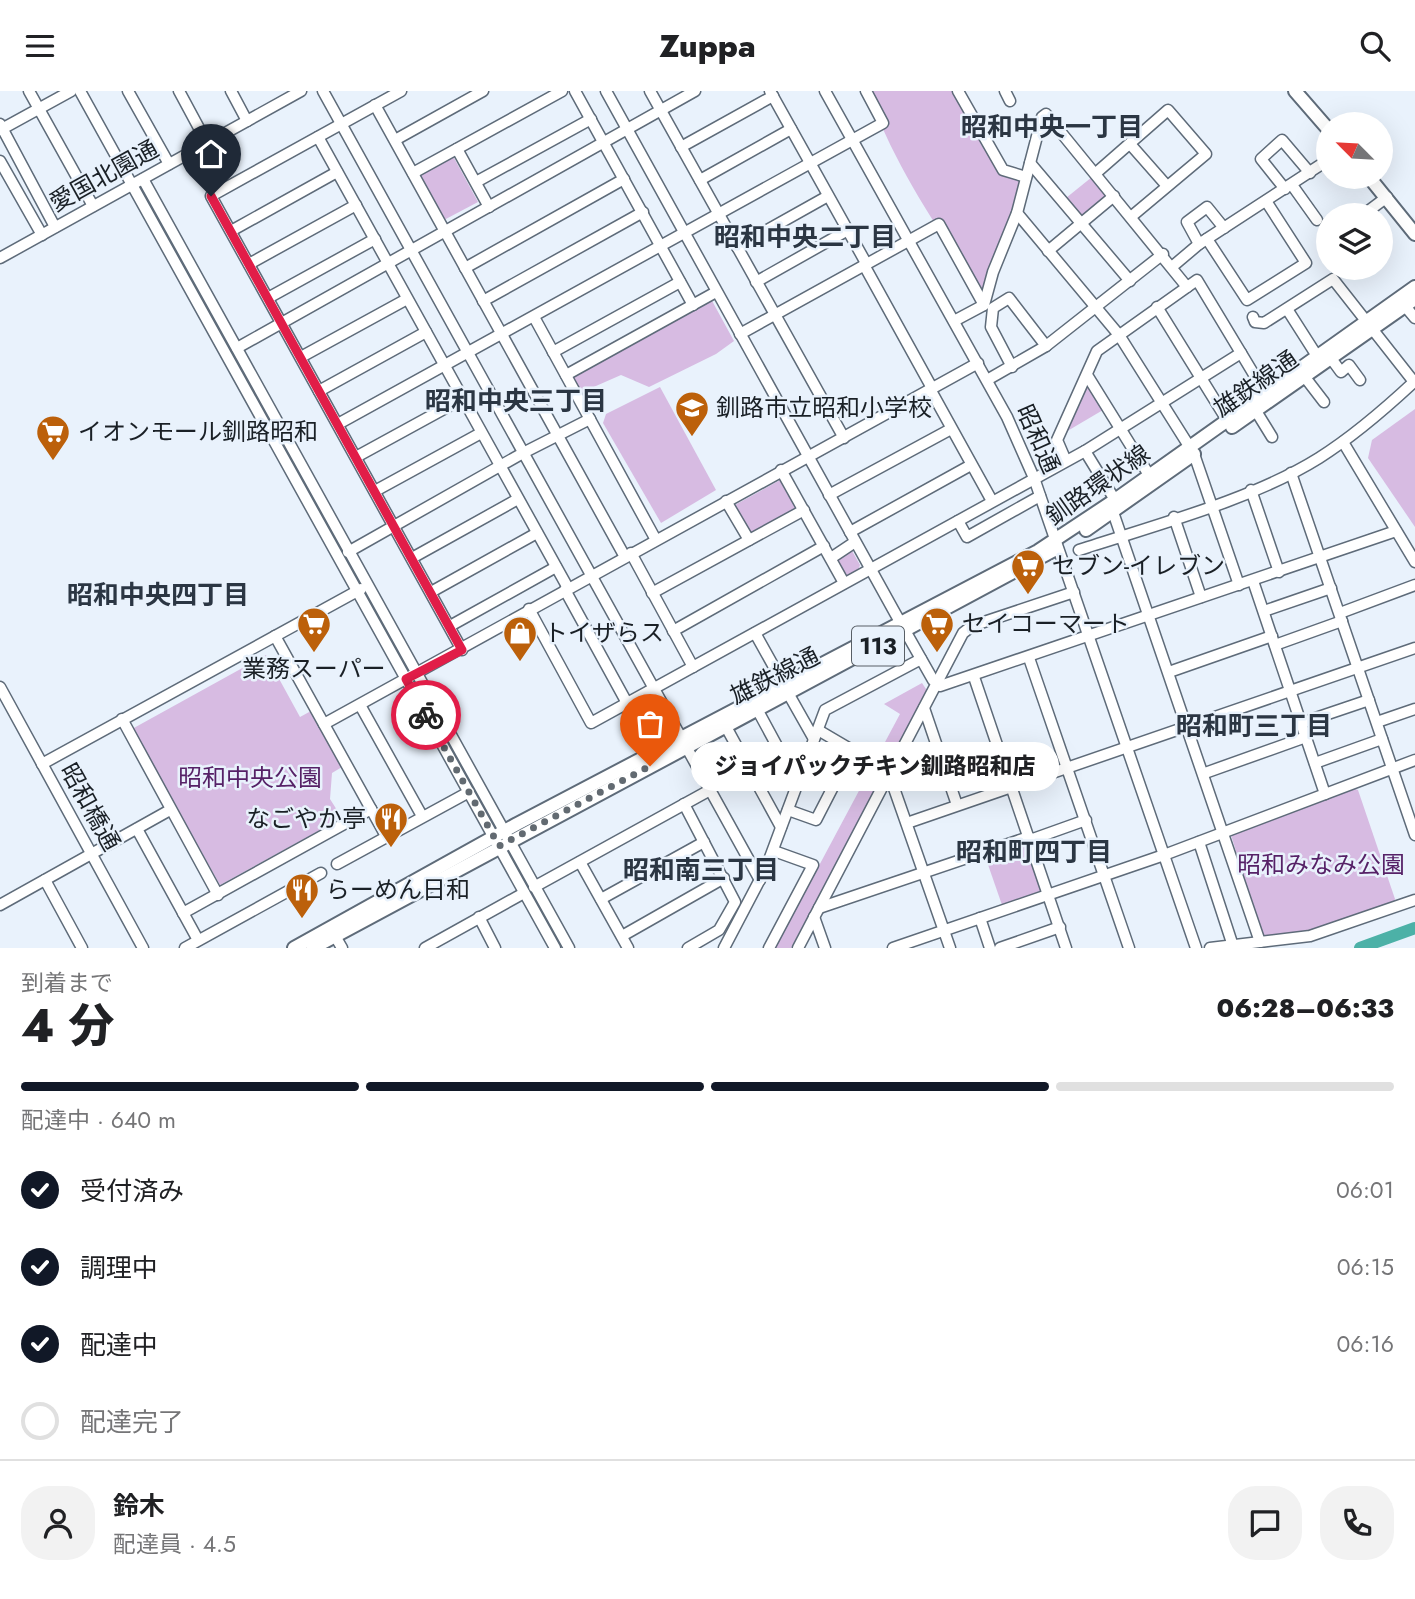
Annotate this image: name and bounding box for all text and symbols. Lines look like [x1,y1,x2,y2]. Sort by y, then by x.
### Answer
text: Zuppa [659,23,756,69]
icon: menu [21,27,59,65]
icon: search [1356,27,1394,65]
district label: 昭和中央一丁目 [961,108,1143,146]
north arrow [1316,112,1393,189]
map controls [1316,112,1393,280]
pin [181,124,241,196]
street label: 愛国北園通 [43,131,165,220]
icon: home [192,135,230,173]
button: layers [1316,203,1393,280]
district label: 昭和中央二丁目 [714,218,896,256]
street label: 雄鉄線通 [1206,342,1305,425]
district label: 昭和中央三丁目 [425,382,607,420]
school or university icon: 釧路市立昭和小学校 [673,389,711,438]
place label: 釧路市立昭和小学校 [716,390,932,425]
street label: 昭和通 [1008,399,1069,479]
supermarket icon: イオンモール釧路昭和 [34,413,72,462]
place label: イオンモール釧路昭和 [78,414,318,449]
street label: 釧路環状線 [1039,436,1157,533]
supermarket icon: セブン-イレブン [1009,547,1047,596]
place label: セブン-イレブン [1052,548,1225,583]
district label: 昭和中央四丁目 [67,576,249,614]
supermarket icon: 業務スーパー [295,605,333,654]
supermarket icon: セイコーマート [918,605,956,654]
place label: セイコーマート [962,606,1130,641]
shop icon: トイザらス [501,614,539,663]
place label: トイザらス [544,615,664,650]
road number: 113 [852,627,904,666]
street label: 雄鉄線通 [724,638,825,713]
place label: 業務スーパー [242,651,386,686]
courier [391,680,461,750]
pin [620,694,680,766]
icon: bike [407,696,445,734]
icon: bag [631,705,669,743]
district label: 昭和町三丁目 [1176,707,1332,745]
callout: ジョイパックチキン釧路昭和店 [692,741,1060,791]
text: ジョイパックチキン釧路昭和店 [715,749,1035,783]
street label: 昭和橋通 [52,756,129,857]
park label: 昭和中央公園 [178,760,322,795]
restaurant icon: なごやか亭 [372,800,410,849]
place label: なごやか亭 [246,801,366,836]
district label: 昭和町四丁目 [956,833,1112,871]
park label: 昭和みなみ公園 [1237,847,1405,882]
district label: 昭和南三丁目 [623,851,779,889]
restaurant icon: らーめん日和 [283,871,321,920]
place label: らーめん日和 [326,872,470,907]
text: 到着まで [21,966,113,1000]
text: 06:28–06:33 [1216,989,1394,1027]
text: 4 分 [21,993,114,1059]
text: 配達中 · 640 m [21,1103,176,1137]
icon: check [21,1171,59,1209]
text: 受付済み [80,1172,184,1210]
text: 06:01 [1336,1173,1394,1207]
icon: check [21,1248,59,1286]
text: 調理中 [80,1249,158,1287]
text: 06:15 [1337,1250,1394,1284]
icon: check [21,1325,59,1363]
text: 配達中 [80,1326,158,1364]
text: 06:16 [1336,1327,1394,1361]
text: 配達完了 [80,1403,184,1441]
button: person [21,1486,95,1560]
button: chat [1228,1486,1302,1560]
button: phone [1320,1486,1394,1560]
text: 鈴木 [113,1487,165,1525]
text: 配達員 · 4.5 [113,1527,236,1561]

